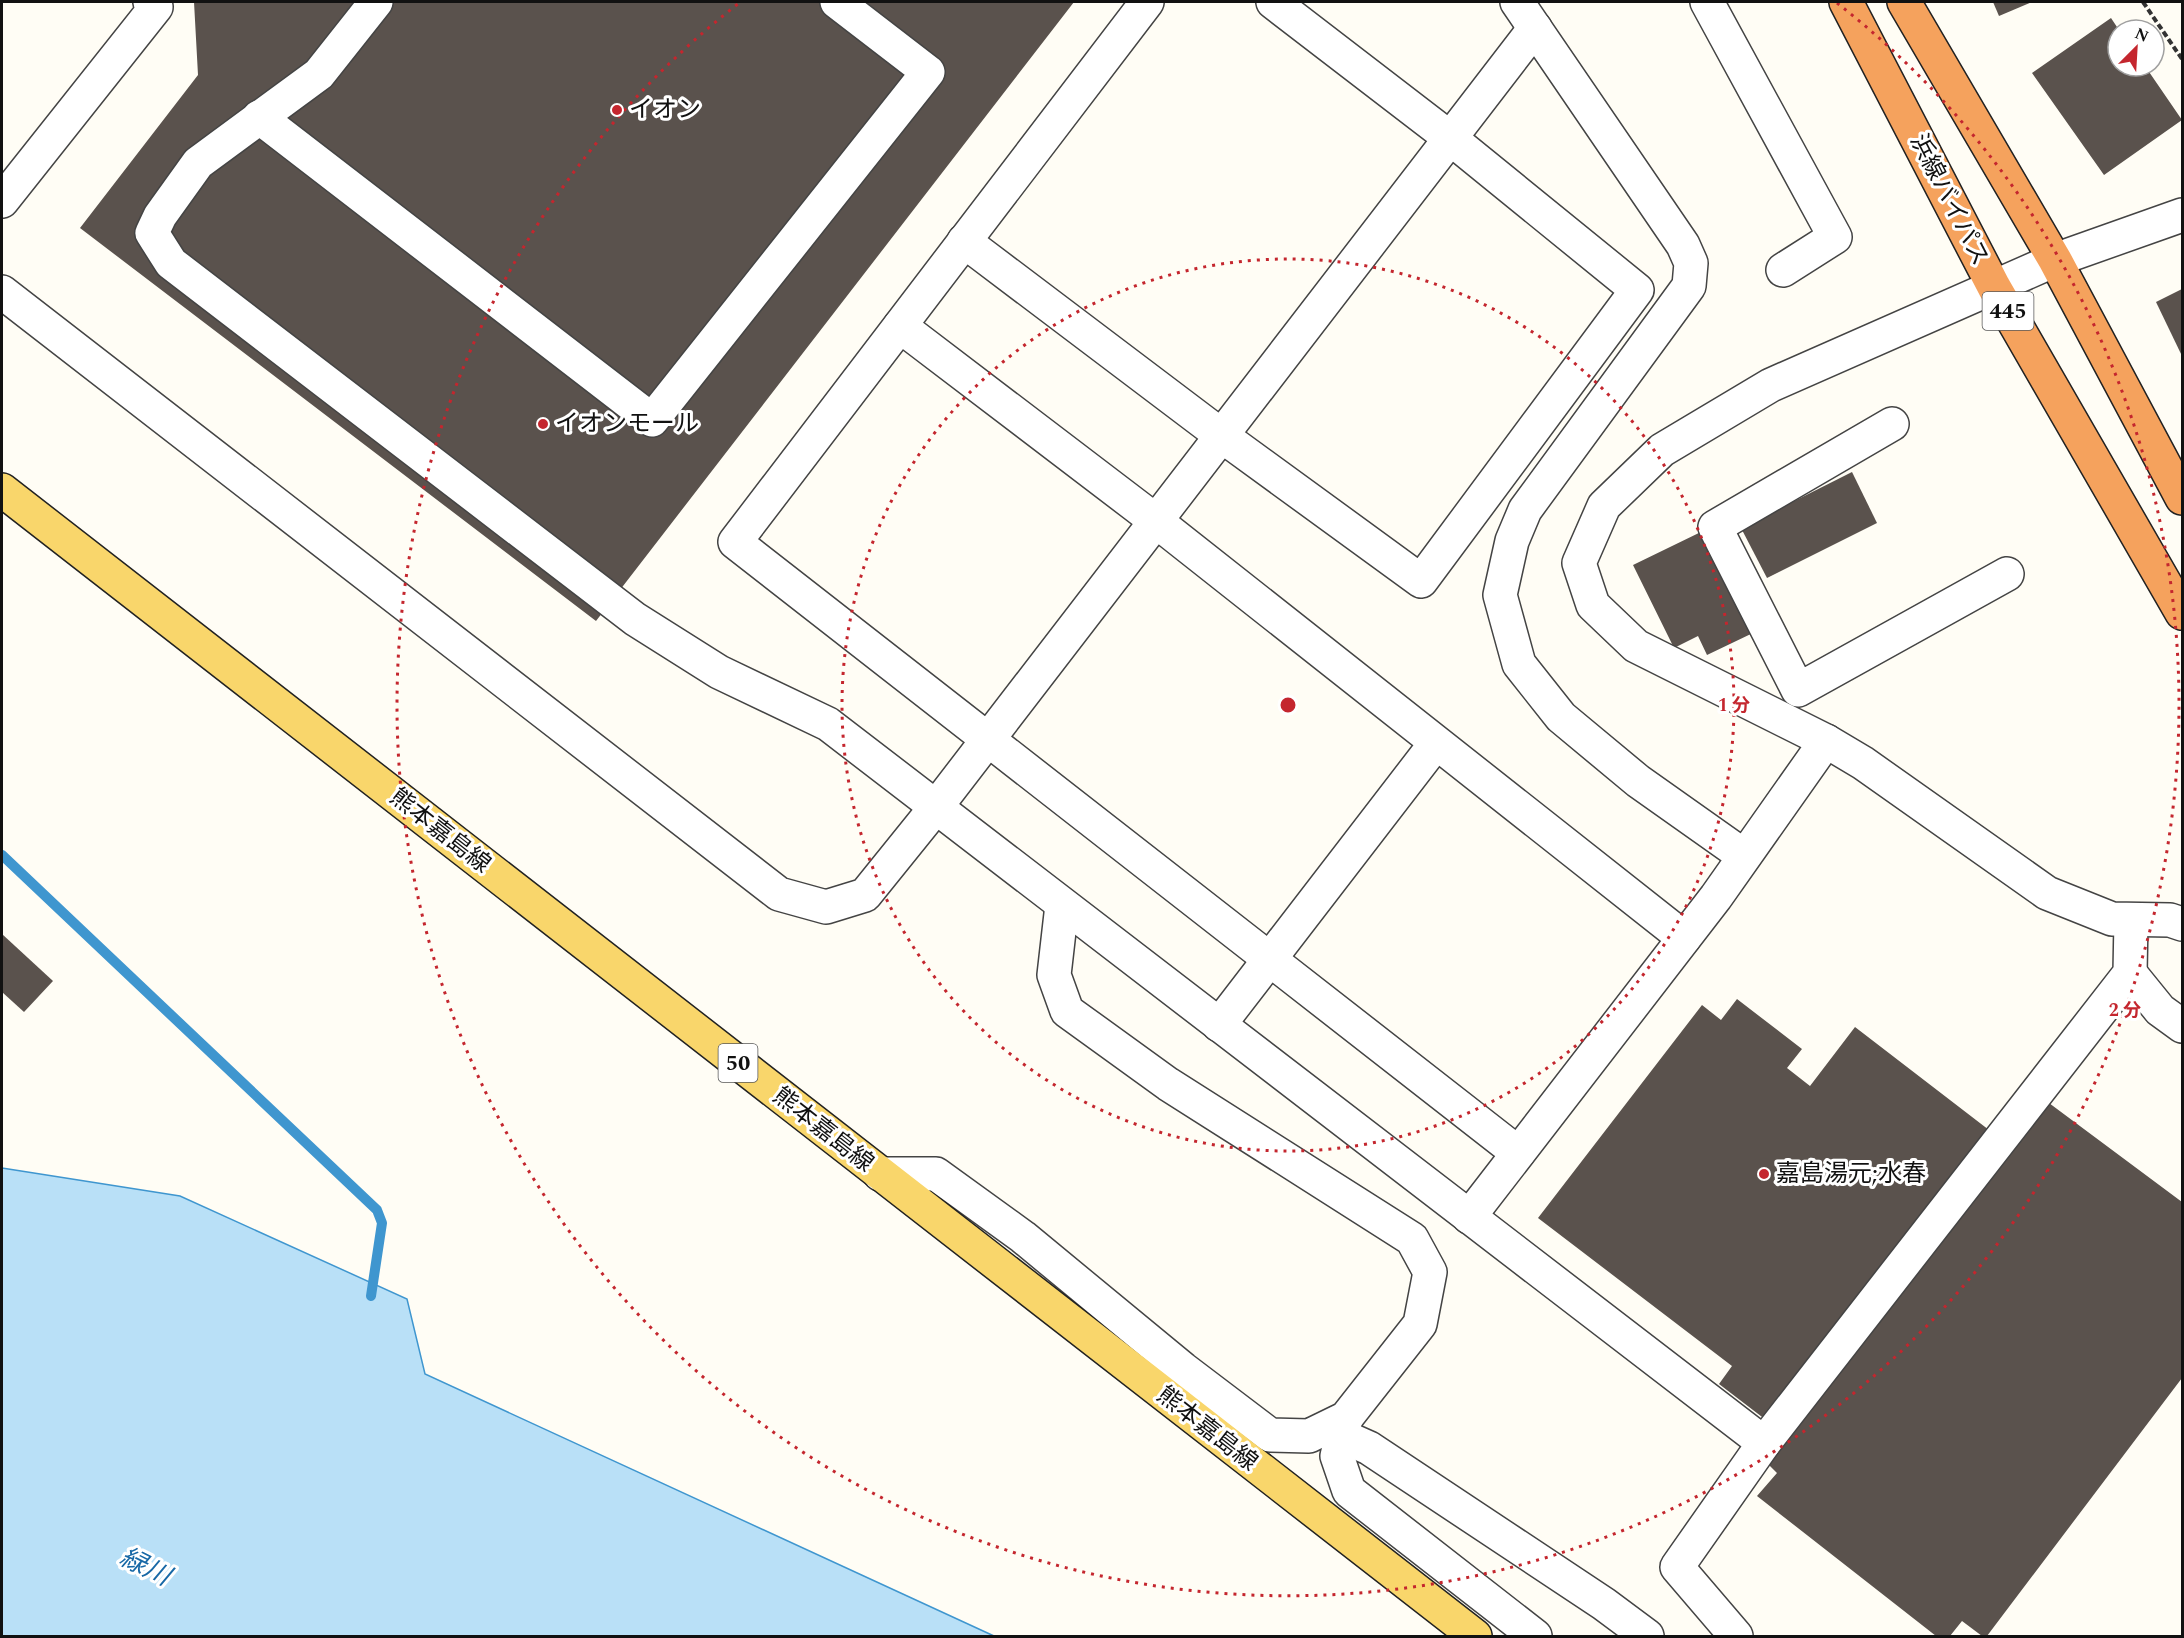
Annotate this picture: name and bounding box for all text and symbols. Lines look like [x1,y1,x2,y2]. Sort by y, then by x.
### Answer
north arrow [2106,18,2166,78]
text: N [2131,22,2153,49]
place label: イオン [629,92,701,128]
marker: イオン [610,103,624,117]
street label: 浜線バイパス [1900,128,1998,272]
road number: 445 [1982,292,2034,330]
place label: イオンモール [555,406,699,442]
marker: イオンモール [536,417,550,431]
text: 1 分 [1718,692,1750,719]
centre of rings [1278,695,1298,715]
street label: 熊本嘉島線 [382,780,498,882]
text: 2 分 [2109,997,2141,1024]
road number: 50 [718,1044,758,1082]
street label: 熊本嘉島線 [765,1079,881,1181]
place label: 嘉島湯元;水春 [1776,1156,1926,1192]
marker: 嘉島湯元;水春 [1757,1167,1771,1181]
street label: 熊本嘉島線 [1149,1378,1265,1480]
water label: 緑川 [113,1538,180,1598]

